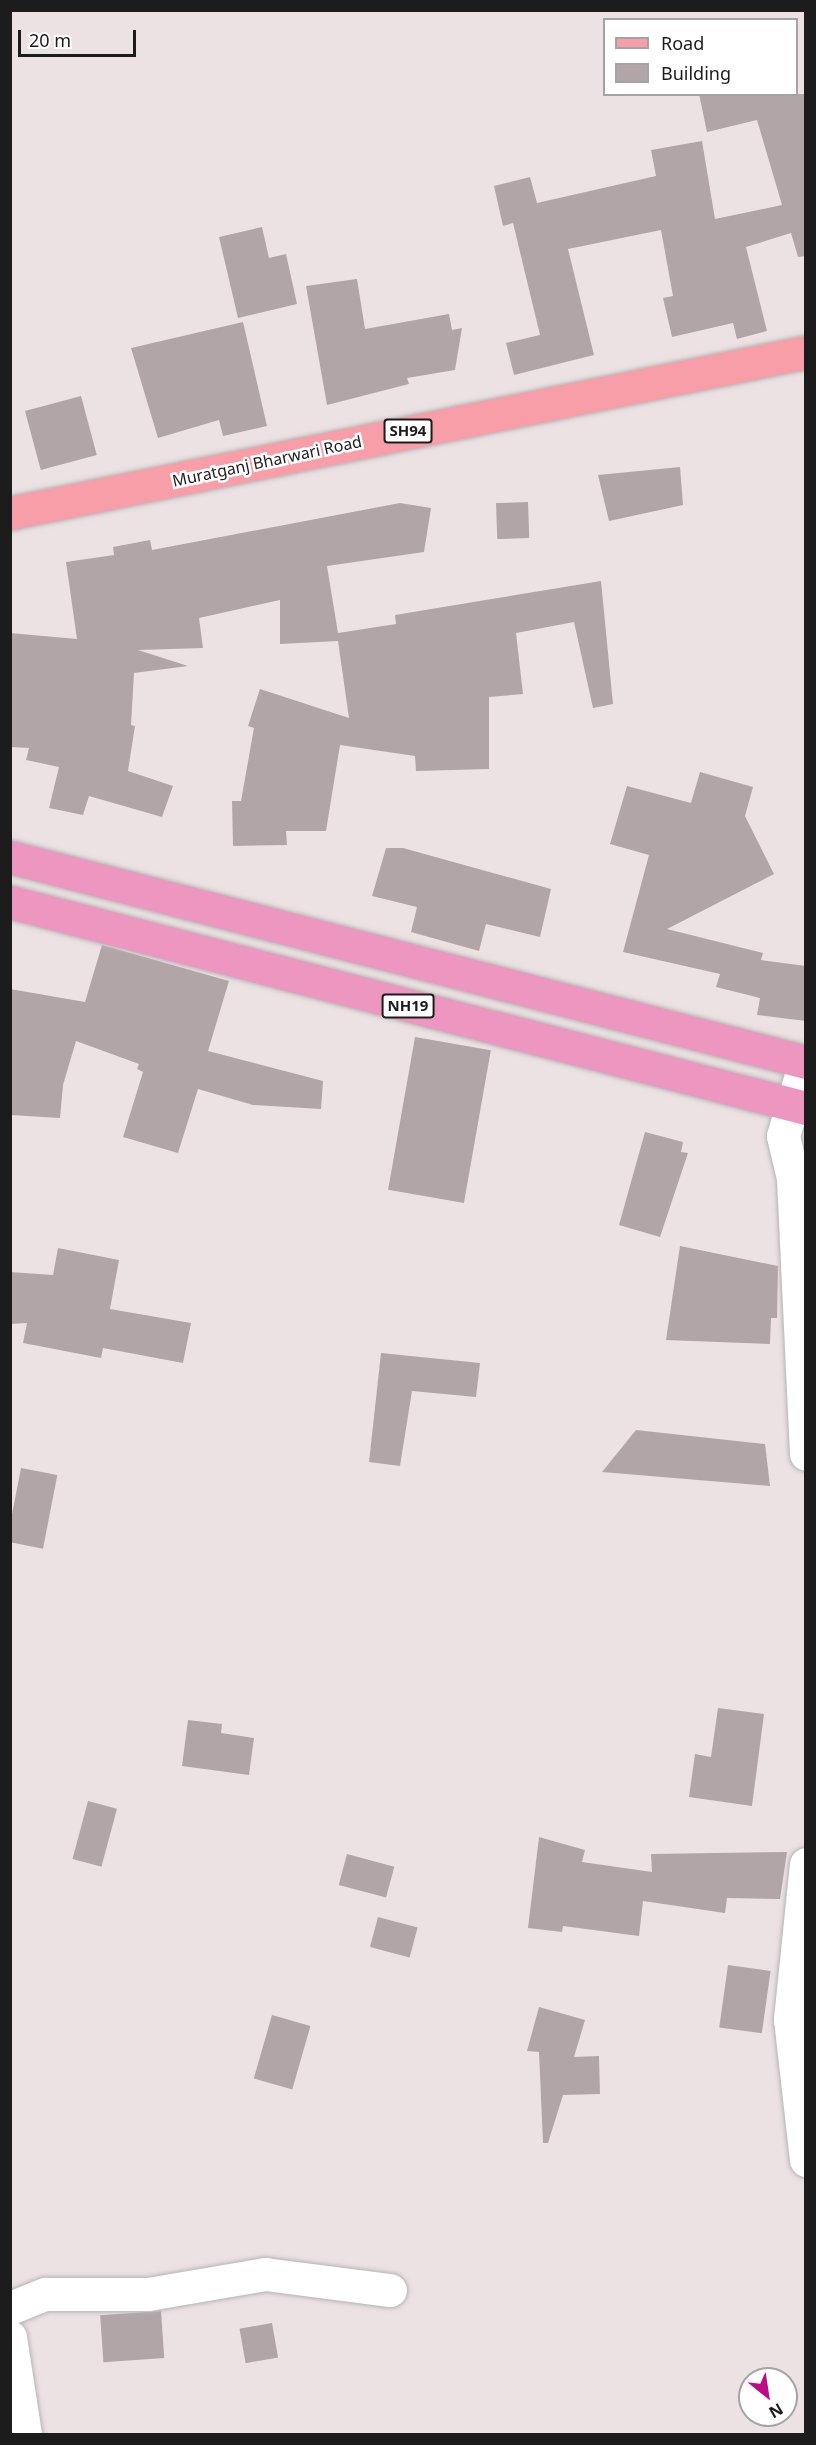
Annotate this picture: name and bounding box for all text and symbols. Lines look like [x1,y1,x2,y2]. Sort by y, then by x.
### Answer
scale bar [21,18,140,56]
legend [603,18,798,96]
text: 20 m [29,28,71,52]
text: Road [661,31,704,55]
text: Building [661,61,731,85]
road number: SH94 [382,419,434,443]
street label: Muratganj Bharwari Road [171,432,363,490]
road number: NH19 [381,994,435,1018]
north arrow [738,2367,798,2427]
text: N [765,2398,787,2424]

